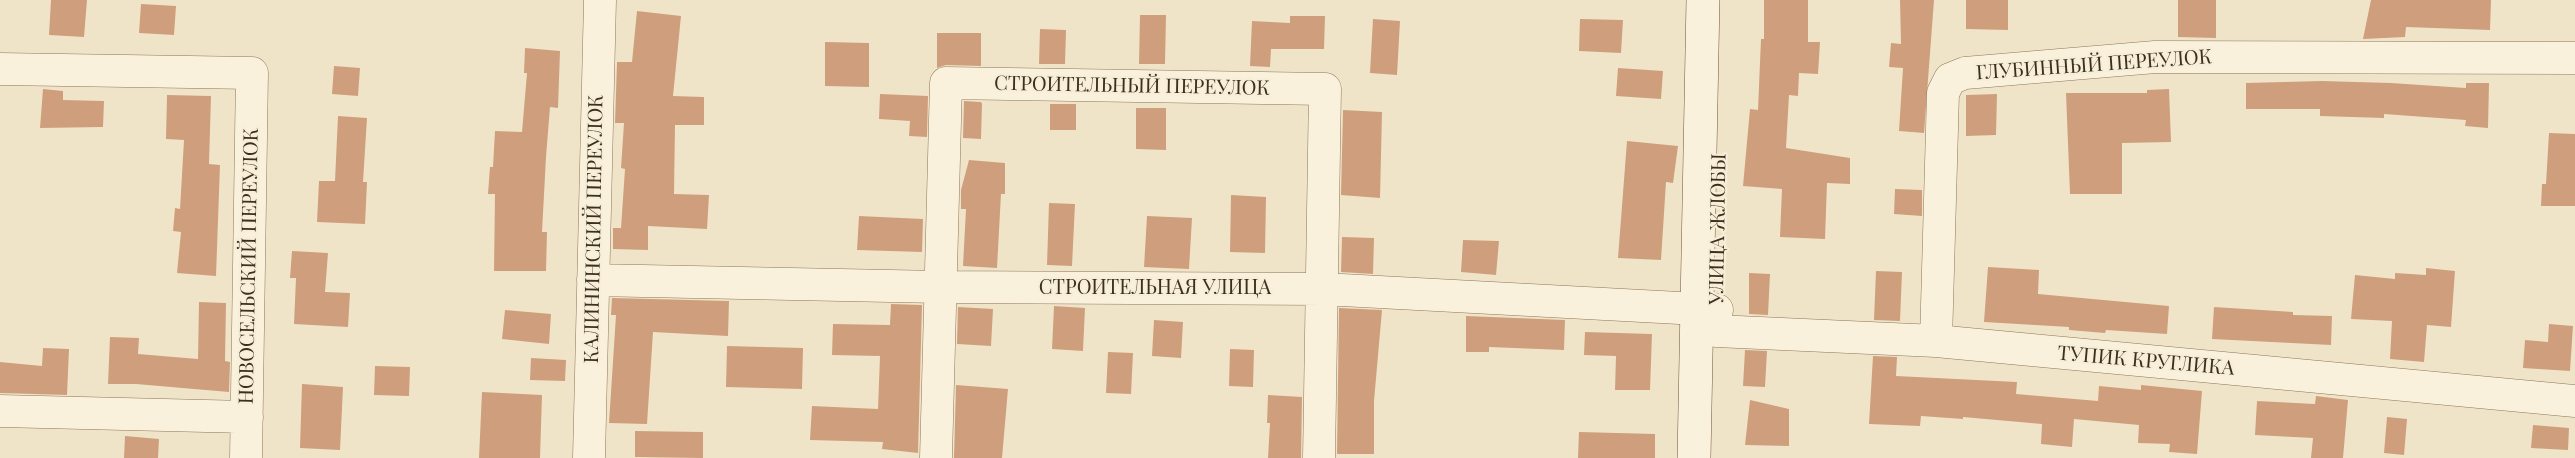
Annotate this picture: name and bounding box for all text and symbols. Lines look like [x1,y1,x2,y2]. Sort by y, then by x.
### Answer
street label: ГЛУБИННЫЙ ПЕРЕУЛОК [1975,45,2213,85]
street label: СТРОИТЕЛЬНЫЙ ПЕРЕУЛОК [994,72,1270,100]
street label: КАЛИНИНСКИЙ ПЕРЕУЛОК [580,94,608,364]
street label: НОВОСЕЛЬСКИЙ ПЕРЕУЛОК [235,128,263,404]
street label: УЛИЦА ЖЛОБЫ [1705,153,1731,305]
street label: СТРОИТЕЛЬНАЯ УЛИЦА [1039,276,1271,300]
street label: ТУПИК КРУГЛИКА [2057,341,2235,381]

